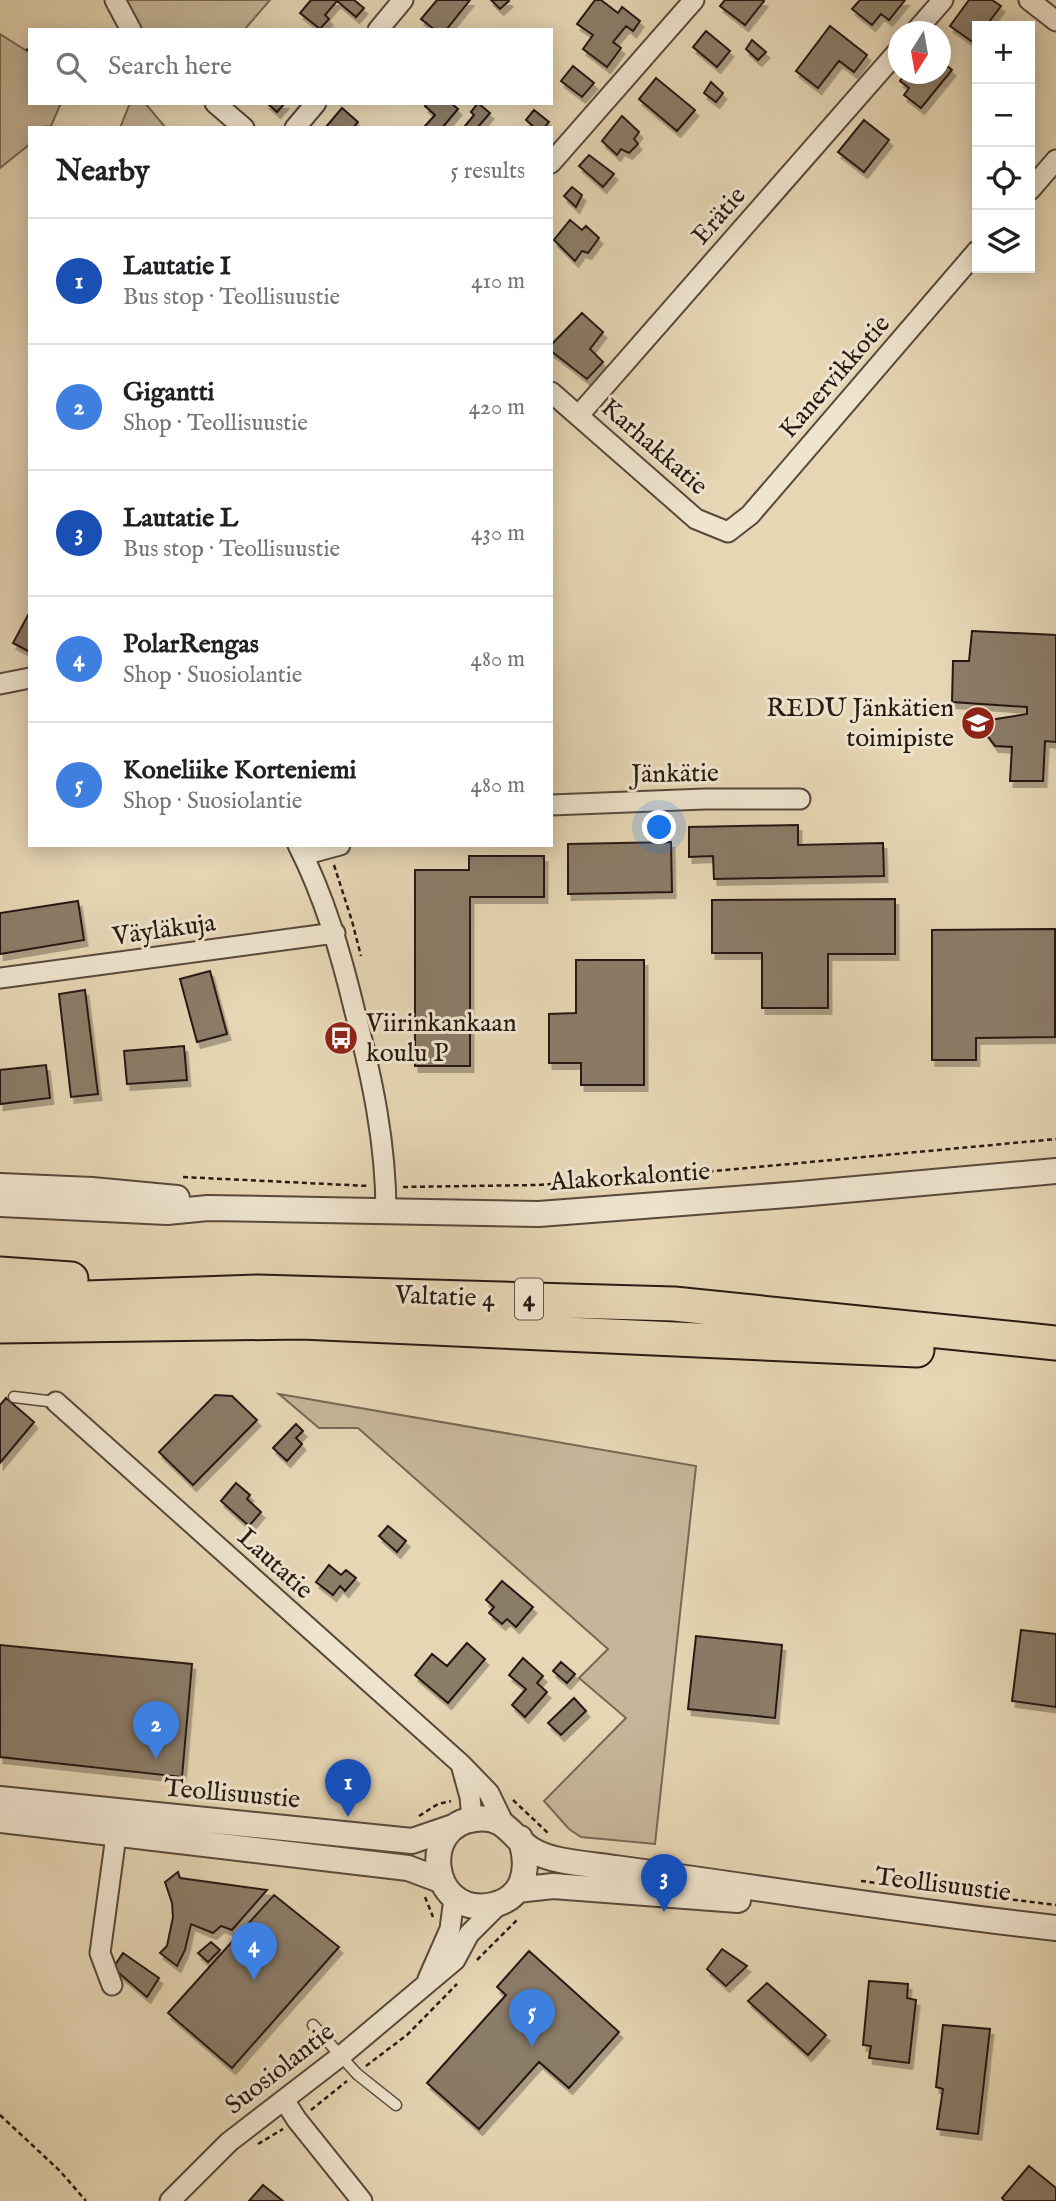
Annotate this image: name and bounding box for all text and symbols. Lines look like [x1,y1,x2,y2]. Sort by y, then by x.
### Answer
north arrow [888,21,951,84]
map controls [972,21,1035,273]
button: + [972,21,1035,84]
search box [28,28,553,105]
icon: search [52,48,90,86]
text: Search here [108,50,232,83]
button: − [972,84,1035,147]
button: locate [972,147,1035,210]
text: Nearby [56,153,149,191]
text: 5 results [450,157,525,186]
street label: Erätie [685,180,753,252]
button: layers [972,210,1035,273]
text: Lautatie I [123,250,231,283]
text: 1 [75,267,83,296]
text: 410 m [471,267,525,296]
text: Bus stop · Teollisuustie [123,283,340,312]
street label: Kanervikkotie [772,308,898,446]
text: Gigantti [123,376,215,409]
street label: Karhakkatie [594,391,714,503]
text: 2 [74,393,84,422]
text: 420 m [469,393,525,422]
text: Shop · Teollisuustie [123,409,308,438]
text: Lautatie L [123,502,238,535]
text: 3 [75,519,83,548]
text: 430 m [471,519,525,548]
text: Bus stop · Teollisuustie [123,535,340,564]
text: PolarRengas [123,628,259,661]
text: 4 [73,645,85,674]
text: 480 m [471,645,525,674]
text: Shop · Suosiolantie [123,661,302,690]
place label: REDU Jänkätien toimipiste [766,692,954,755]
school or university icon: REDU Jänkätien toimipiste [959,704,997,742]
text: Koneliike Korteniemi [123,754,357,787]
street label: Jänkätie [628,757,719,791]
text: 5 [75,771,83,800]
text: 480 m [471,771,525,800]
text: Shop · Suosiolantie [123,787,302,816]
your location [642,810,676,844]
street label: Väyläkuja [109,906,218,954]
place label: Viirinkankaan koulu P [365,1007,517,1070]
bus stop icon: Viirinkankaan koulu P [322,1019,360,1057]
street label: Alakorkalontie [548,1155,711,1199]
street label: Valtatie 4 [393,1279,496,1315]
road number: 4 [515,1279,543,1320]
street label: Lautatie [230,1521,320,1607]
pin: 2 [133,1701,179,1759]
pin: 1 [325,1759,371,1817]
street label: Teollisuustie [162,1772,302,1816]
pin: 3 [641,1854,687,1912]
street label: Teollisuustie [873,1860,1013,1910]
pin: 4 [231,1922,277,1980]
pin: 5 [509,1989,555,2047]
street label: Suosiolantie [218,2016,342,2122]

